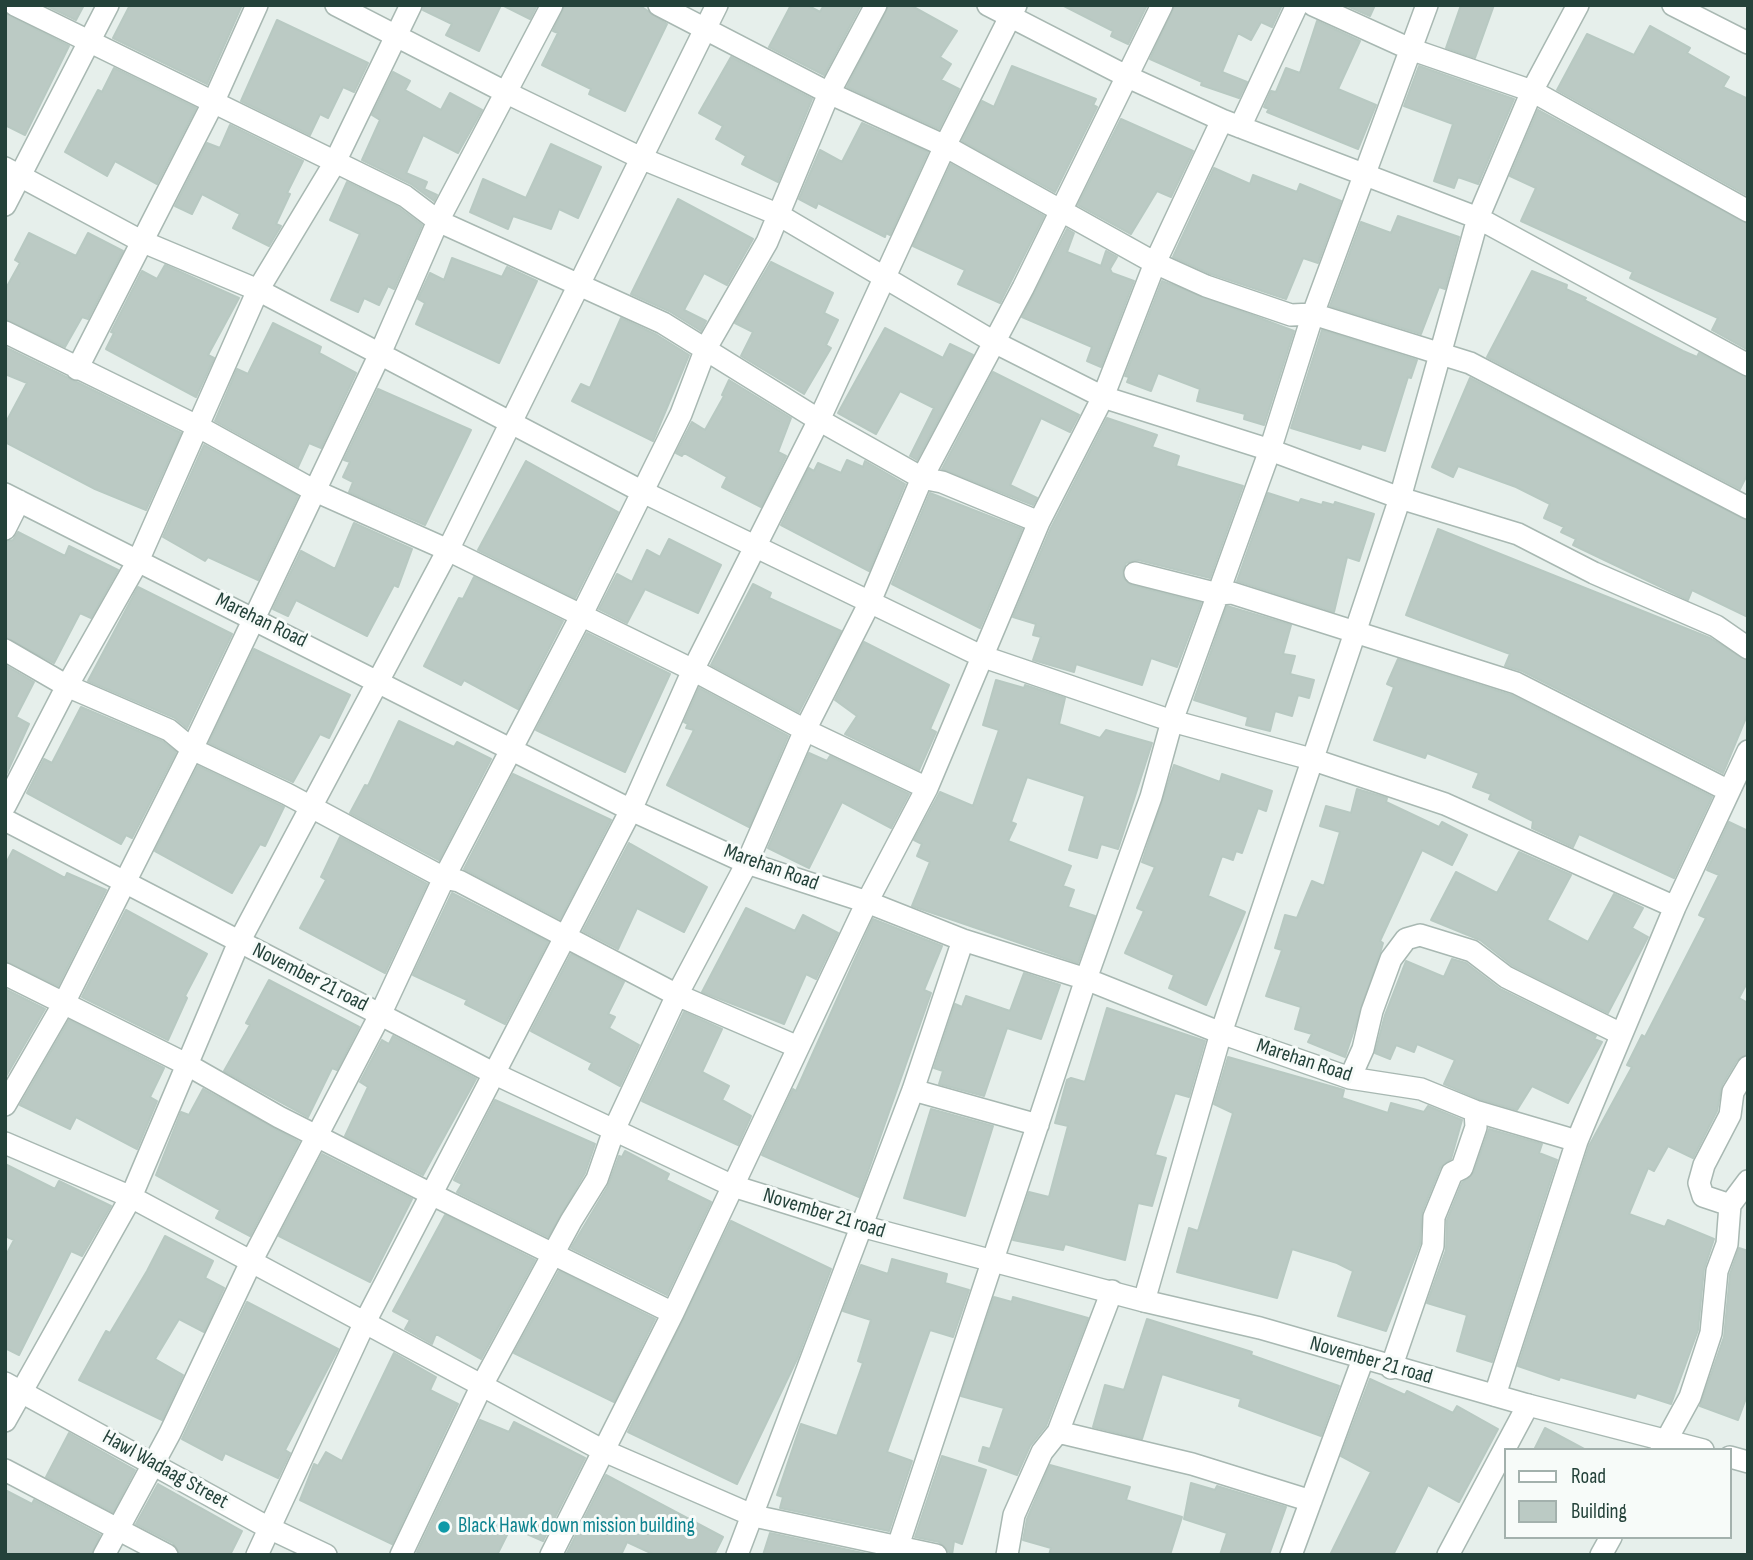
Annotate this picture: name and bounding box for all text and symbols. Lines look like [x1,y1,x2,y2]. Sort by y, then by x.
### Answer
street label: Marehan Road [211,588,311,654]
street label: Marehan Road [720,839,822,897]
street label: November 21 road [248,938,372,1018]
street label: Marehan Road [1253,1034,1355,1088]
street label: November 21 road [760,1183,888,1245]
street label: November 21 road [1307,1331,1435,1391]
street label: Hawl Wadaag Street [98,1425,232,1515]
legend [1504,1448,1732,1539]
text: Road [1571,1464,1606,1489]
text: Building [1571,1499,1627,1524]
place label: Black Hawk down mission building [458,1514,695,1540]
marker: Black Hawk down mission building [436,1519,452,1535]

